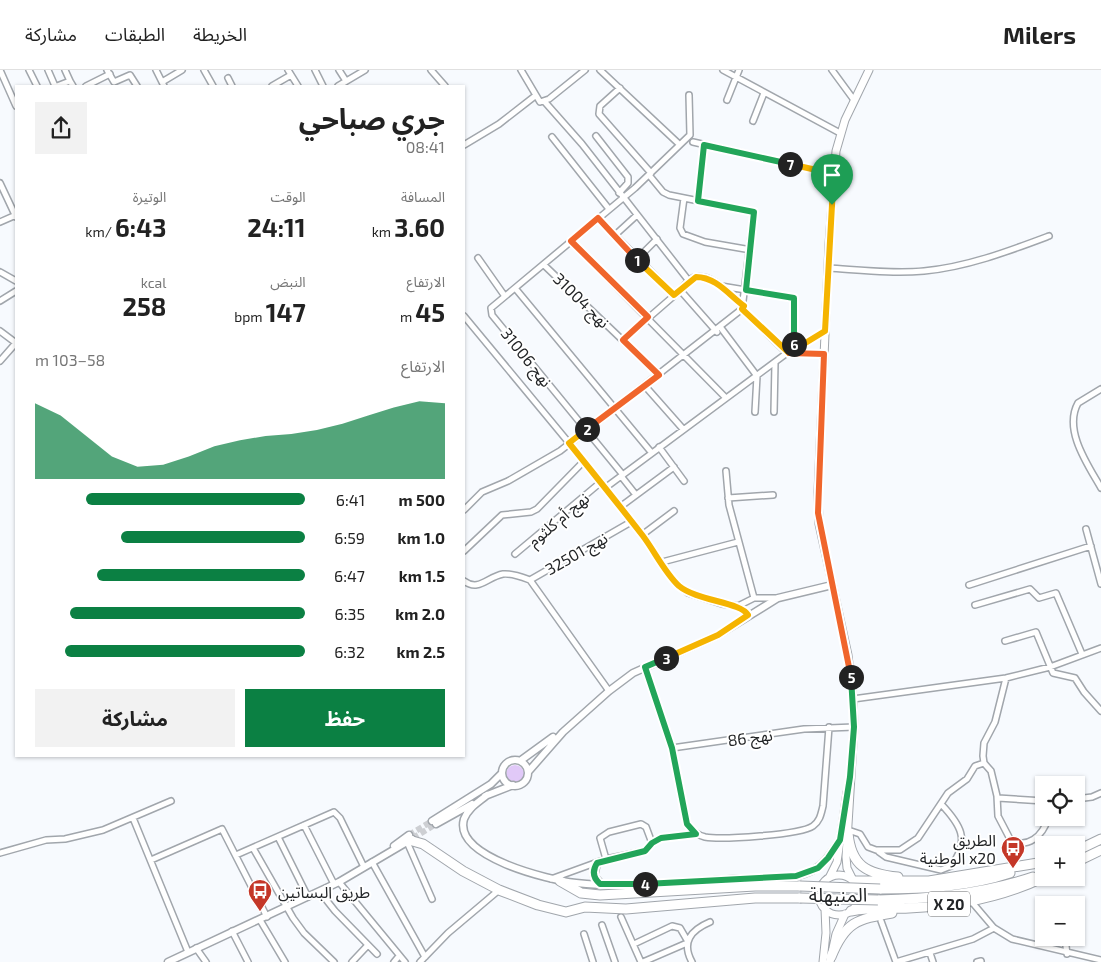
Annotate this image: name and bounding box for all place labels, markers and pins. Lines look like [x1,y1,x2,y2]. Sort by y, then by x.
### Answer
pin: 7 [778,152,802,176]
pin [811,154,853,205]
pin: 1 [624,248,650,272]
pin: 6 [782,332,806,356]
pin: 2 [574,416,600,442]
pin: 3 [654,646,678,670]
pin: 5 [838,664,864,690]
place label: الطريق الوطنية x20 [920,830,996,868]
bus stop icon: الطريق الوطنية x20 [1000,835,1026,869]
pin: 4 [632,872,658,896]
bus stop icon: طريق البساتين [247,878,273,912]
place label: طريق البساتين [278,882,370,903]

